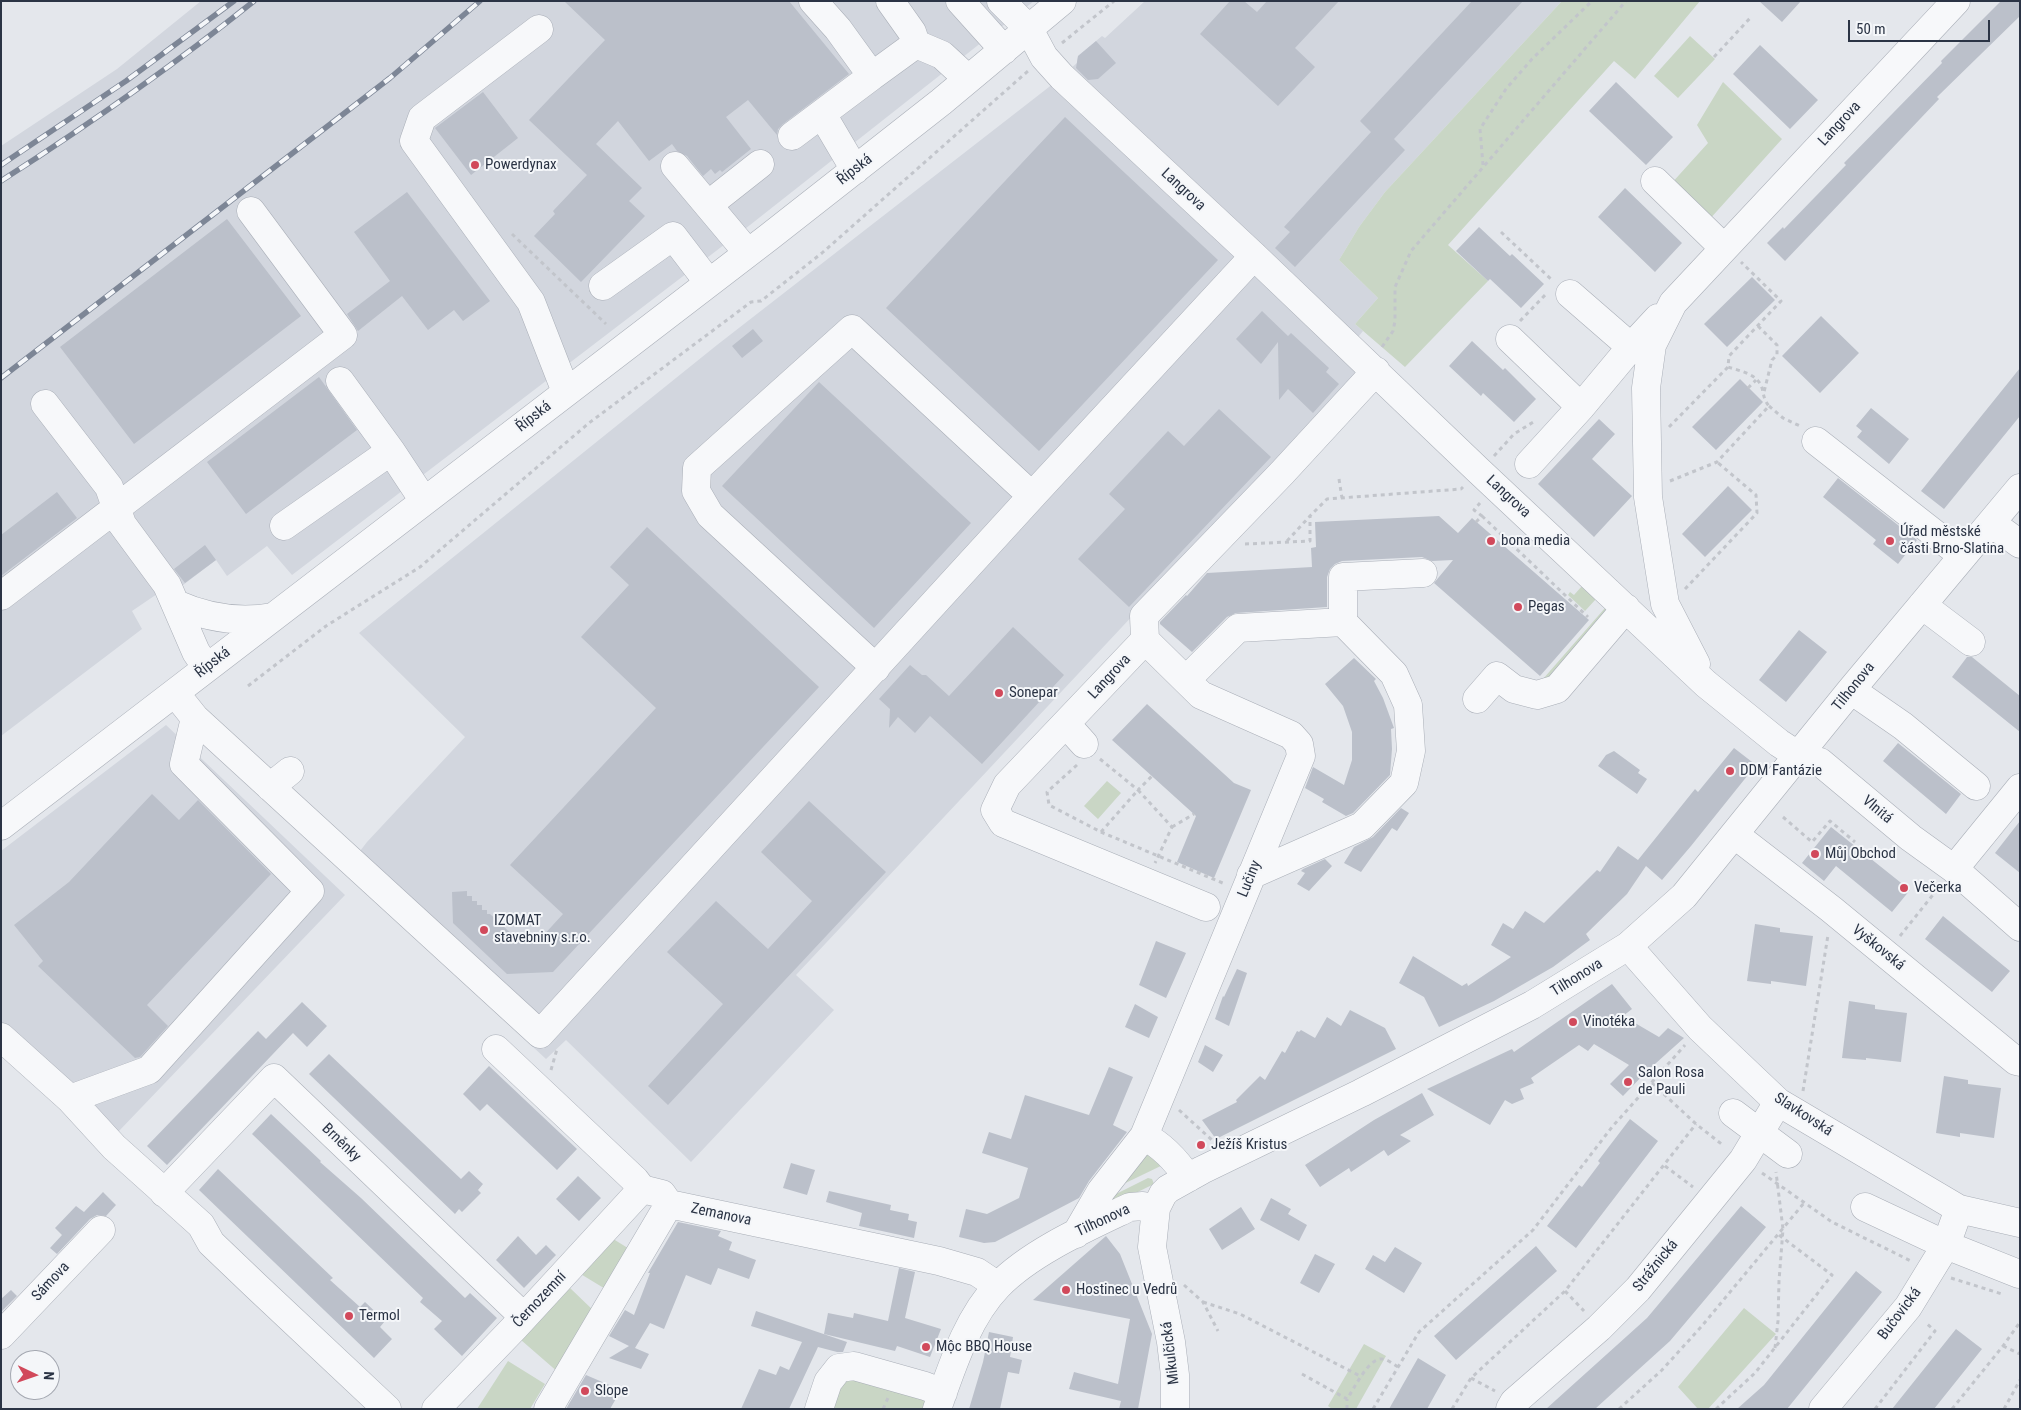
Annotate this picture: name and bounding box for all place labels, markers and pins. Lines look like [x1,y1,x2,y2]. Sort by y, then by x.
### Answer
place label: Powerdynax [485,156,557,174]
marker: Powerdynax [469,159,481,171]
place label: Úřad městské části Brno-Slatina [1900,523,2004,558]
place label: bona media [1501,532,1570,550]
marker: bona media [1485,535,1497,547]
marker: Úřad městské části Brno-Slatina [1884,535,1896,547]
place label: Pegas [1528,598,1565,616]
marker: Pegas [1512,601,1524,613]
place label: Sonepar [1009,684,1058,702]
marker: Sonepar [993,687,1005,699]
place label: DDM Fantázie [1740,762,1822,780]
marker: DDM Fantázie [1724,765,1736,777]
place label: Můj Obchod [1825,845,1896,863]
marker: Můj Obchod [1809,848,1821,860]
place label: Večerka [1914,879,1962,897]
marker: Večerka [1898,882,1910,894]
place label: IZOMAT stavebniny s.r.o. [494,912,591,947]
marker: IZOMAT stavebniny s.r.o. [478,924,490,936]
place label: Vinotéka [1583,1013,1635,1031]
marker: Vinotéka [1567,1016,1579,1028]
place label: Salon Rosa de Pauli [1638,1064,1704,1099]
marker: Salon Rosa de Pauli [1622,1076,1634,1088]
place label: Ježíš Kristus [1211,1136,1287,1154]
marker: Ježíš Kristus [1195,1139,1207,1151]
place label: Hostinec u Vedrů [1076,1281,1177,1299]
marker: Hostinec u Vedrů [1060,1284,1072,1296]
place label: Termol [359,1307,400,1325]
marker: Termol [343,1310,355,1322]
place label: Mộc BBQ House [936,1338,1032,1356]
marker: Mộc BBQ House [920,1341,932,1353]
place label: Slope [595,1382,628,1400]
marker: Slope [579,1385,591,1397]

